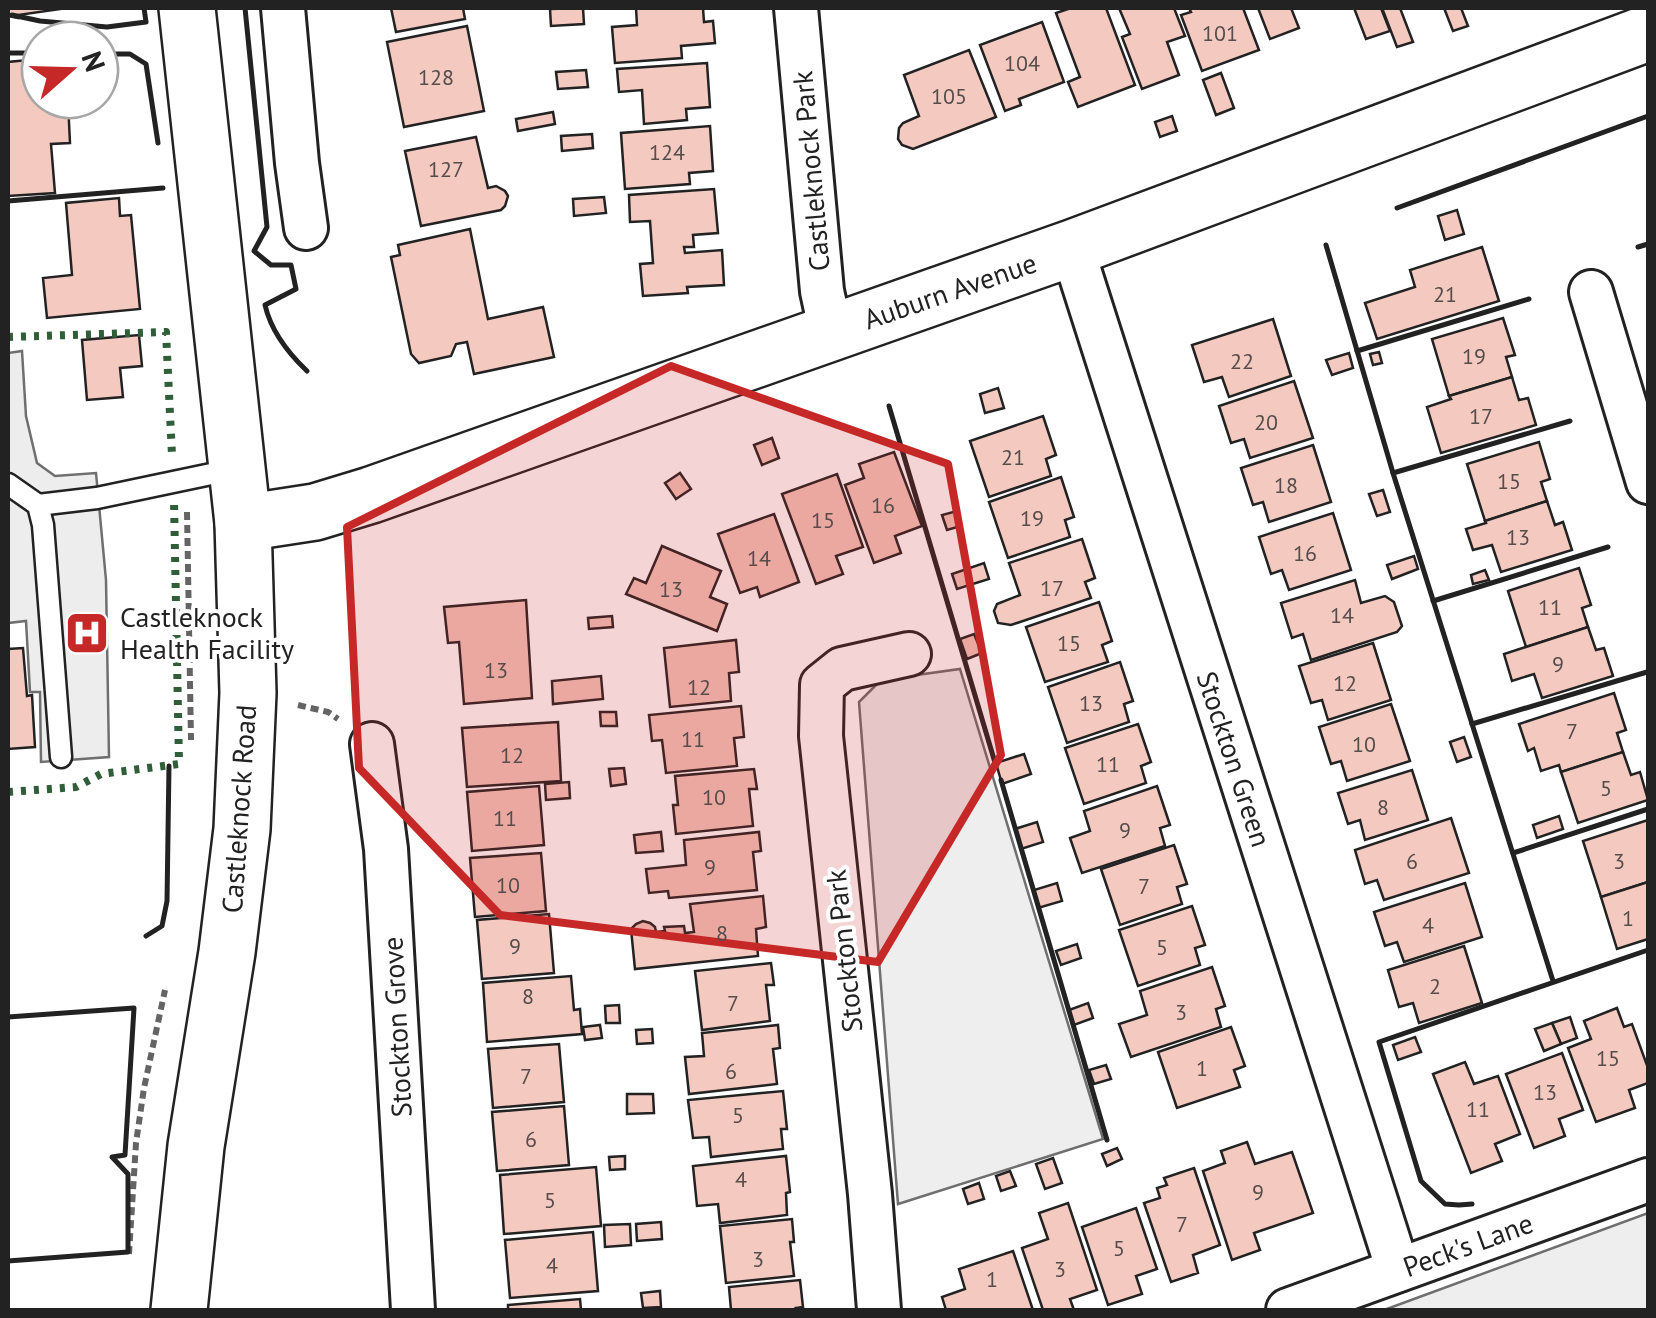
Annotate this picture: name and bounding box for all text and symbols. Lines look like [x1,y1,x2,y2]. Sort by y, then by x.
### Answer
house number: 101 [1202,19,1238,47]
north arrow [20,20,120,120]
text: N [73,46,114,76]
house number: 104 [1004,49,1040,77]
house number: 128 [418,63,454,91]
street label: Castleknock Park [783,69,838,273]
house number: 105 [931,82,967,110]
house number: 124 [649,138,685,166]
house number: 127 [428,155,464,183]
street label: Auburn Avenue [858,244,1041,337]
house number: 21 [1433,280,1457,308]
house number: 19 [1462,342,1486,370]
house number: 22 [1230,347,1254,375]
house number: 17 [1469,402,1493,430]
house number: 20 [1254,408,1278,436]
house number: 21 [1001,443,1025,471]
house number: 15 [1497,467,1521,495]
house number: 18 [1274,471,1298,499]
house number: 16 [871,491,895,519]
house number: 19 [1020,504,1044,532]
house number: 15 [811,506,835,534]
house number: 13 [1506,523,1530,551]
house number: 16 [1293,539,1317,567]
house number: 14 [747,544,771,572]
house number: 17 [1040,574,1064,602]
house number: 13 [659,575,683,603]
house number: 11 [1538,593,1562,621]
place label: Castleknock Health Facility [120,598,294,667]
house number: 14 [1330,601,1354,629]
hospital icon: Castleknock Health Facility [64,610,110,656]
house number: 15 [1057,629,1081,657]
house number: 9 [1552,650,1564,678]
house number: 13 [484,656,508,684]
street label: Stockton Green [1189,666,1280,851]
house number: 12 [1333,669,1357,697]
house number: 12 [687,673,711,701]
house number: 13 [1079,689,1103,717]
street label: Castleknock Road [213,704,264,914]
house number: 7 [1566,717,1578,745]
house number: 11 [681,725,705,753]
house number: 10 [1352,730,1376,758]
house number: 12 [500,741,524,769]
house number: 11 [1096,750,1120,778]
house number: 5 [1600,774,1612,802]
house number: 10 [702,783,726,811]
house number: 8 [1377,793,1389,821]
house number: 11 [493,804,517,832]
house number: 9 [1119,816,1131,844]
house number: 6 [1406,847,1418,875]
house number: 3 [1613,847,1625,875]
house number: 9 [704,853,716,881]
street label: Stockton Park [816,867,870,1034]
house number: 10 [496,871,520,899]
house number: 7 [1138,872,1150,900]
house number: 1 [1622,904,1634,932]
house number: 4 [1422,911,1434,939]
house number: 8 [716,919,728,947]
house number: 9 [509,932,521,960]
house number: 5 [1156,933,1168,961]
street label: Stockton Grove [373,936,420,1118]
house number: 2 [1429,972,1441,1000]
house number: 8 [522,982,534,1010]
house number: 7 [727,989,739,1017]
house number: 3 [1175,998,1187,1026]
house number: 15 [1596,1044,1620,1072]
house number: 1 [1196,1054,1208,1082]
house number: 6 [725,1057,737,1085]
house number: 7 [520,1062,532,1090]
house number: 13 [1533,1078,1557,1106]
house number: 11 [1466,1095,1490,1123]
house number: 5 [732,1101,744,1129]
house number: 6 [525,1125,537,1153]
house number: 4 [735,1165,747,1193]
house number: 9 [1252,1178,1264,1206]
house number: 5 [544,1186,556,1214]
street label: Peck's Lane [1398,1204,1538,1285]
house number: 7 [1176,1210,1188,1238]
house number: 5 [1113,1234,1125,1262]
house number: 3 [752,1245,764,1273]
house number: 4 [546,1251,558,1279]
house number: 3 [1054,1255,1066,1283]
house number: 1 [986,1265,998,1293]

